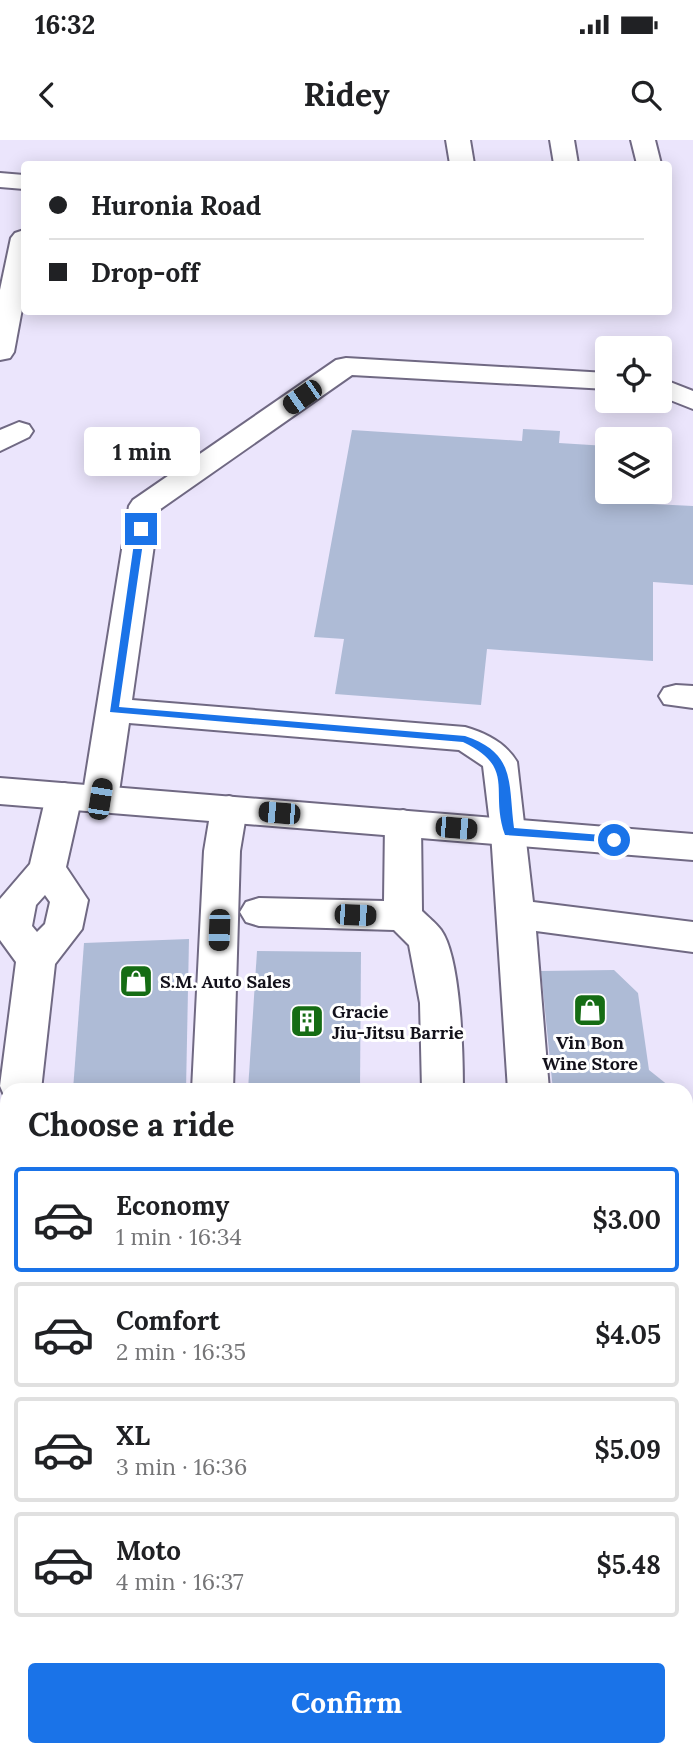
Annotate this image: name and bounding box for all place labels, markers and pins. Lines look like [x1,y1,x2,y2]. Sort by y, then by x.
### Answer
shop icon: S.M. Auto Sales [117,962,155,1000]
place label: S.M. Auto Sales [160,970,291,993]
shop icon: Vin Bon Wine Store [571,991,609,1029]
place label: Gracie Jiu-Jitsu Barrie [332,1000,464,1044]
building icon: Gracie Jiu-Jitsu Barrie [288,1002,326,1040]
place label: Vin Bon Wine Store [542,1031,638,1075]

